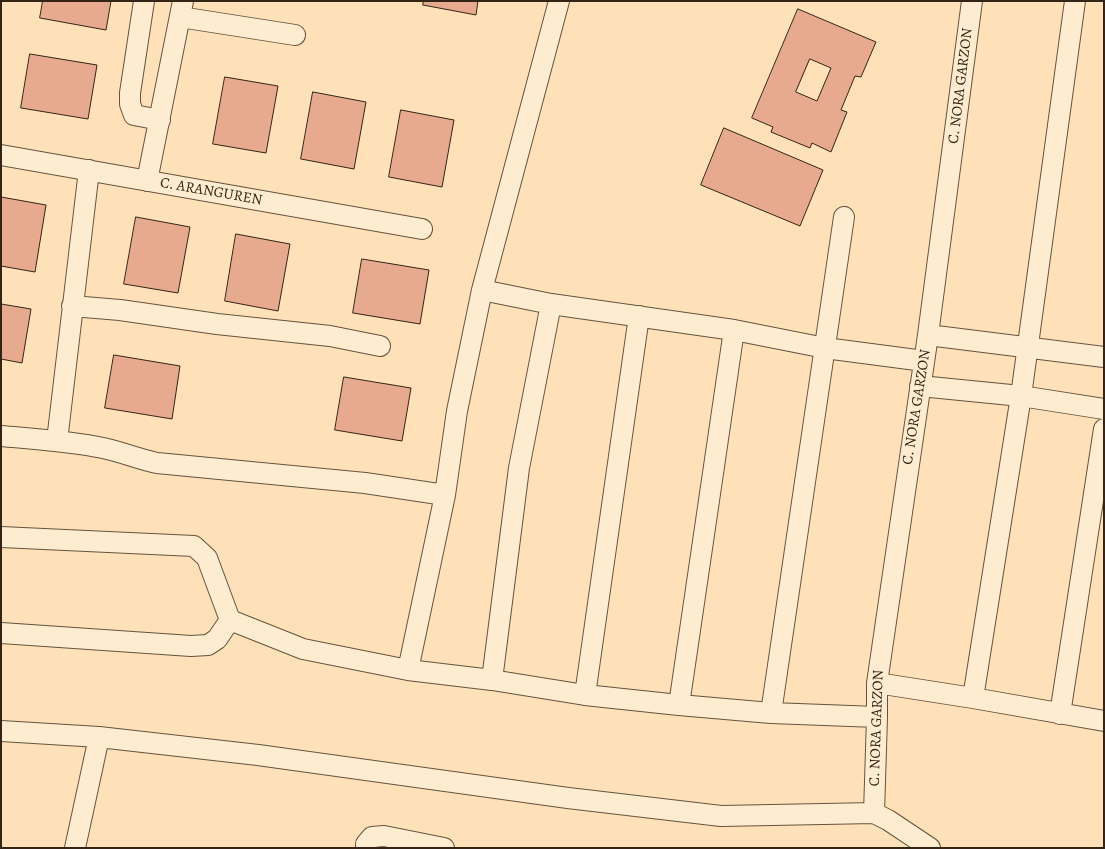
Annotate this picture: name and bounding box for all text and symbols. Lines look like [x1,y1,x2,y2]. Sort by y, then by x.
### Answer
street label: C. NORA GARZON [945,27,977,145]
street label: C. ARANGUREN [159,174,263,210]
street label: C. NORA GARZON [899,348,935,466]
street label: C. NORA GARZON [866,669,888,787]

